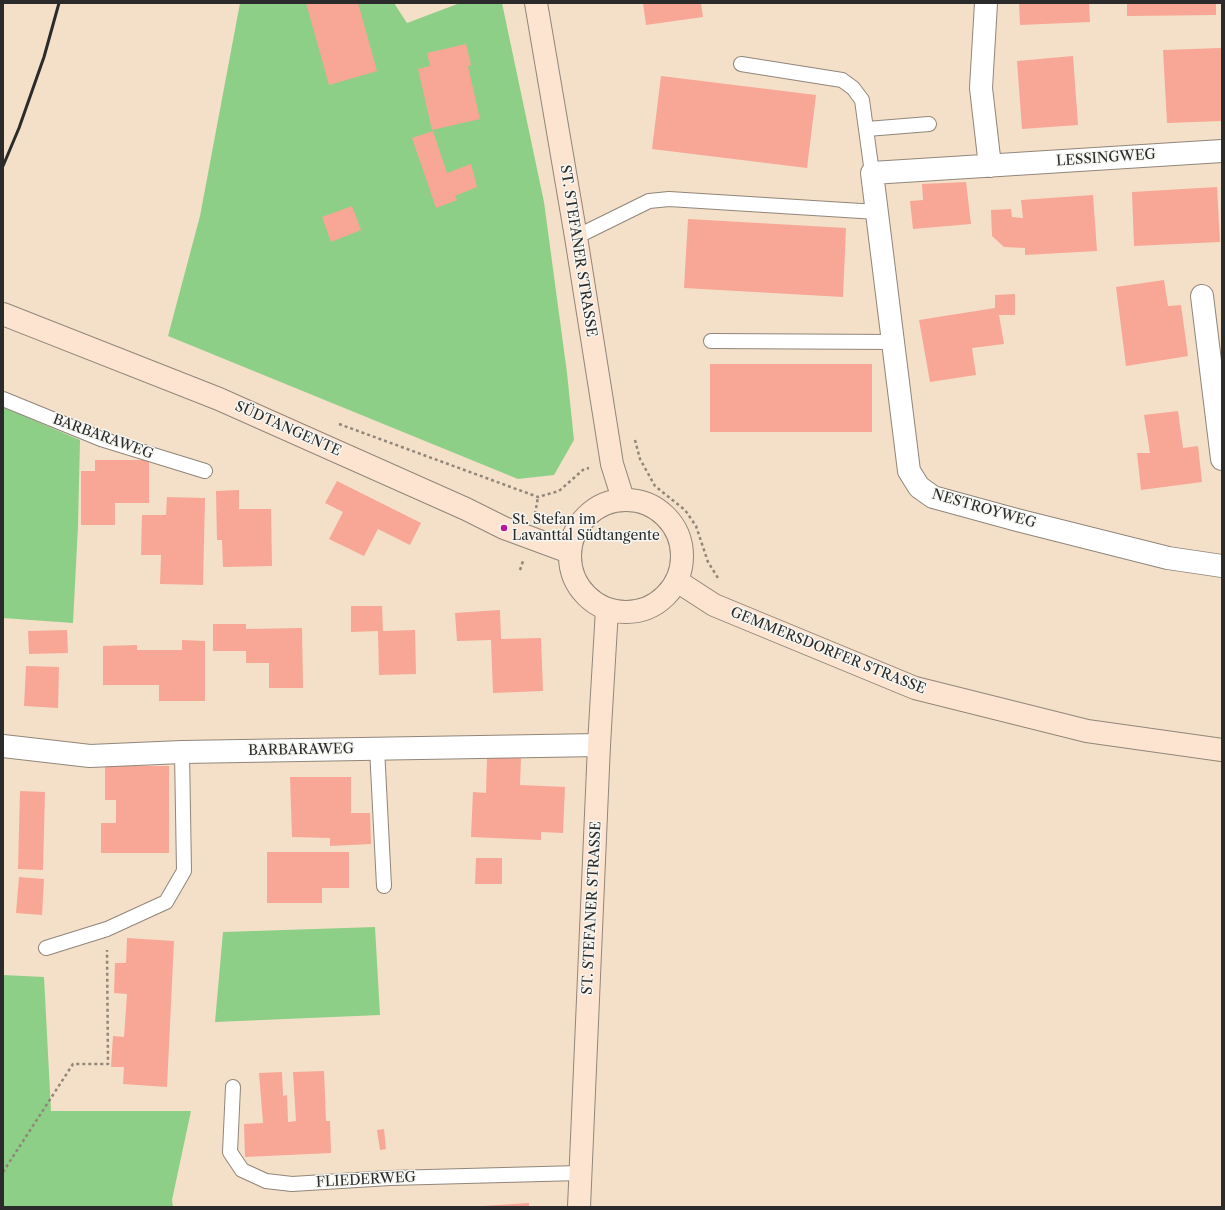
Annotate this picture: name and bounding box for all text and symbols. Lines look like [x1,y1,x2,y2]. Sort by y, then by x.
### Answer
street label: LESSINGWEG [1056,146,1156,170]
street label: ST. STEFANER STRASSE [556,164,600,338]
street label: SÜDTANGENTE [232,398,344,460]
street label: BARBARAWEG [50,411,156,463]
street label: NESTROYWEG [930,486,1038,532]
place label: St. Stefan im Lavanttal Südtangente [512,512,660,544]
marker: St. Stefan im Lavanttal Südtangente [499,523,509,533]
street label: GEMMERSDORFER STRASSE [728,604,928,698]
street label: BARBARAWEG [248,741,354,759]
street label: ST. STEFANER STRASSE [579,821,605,995]
street label: FLIEDERWEG [316,1169,416,1191]

